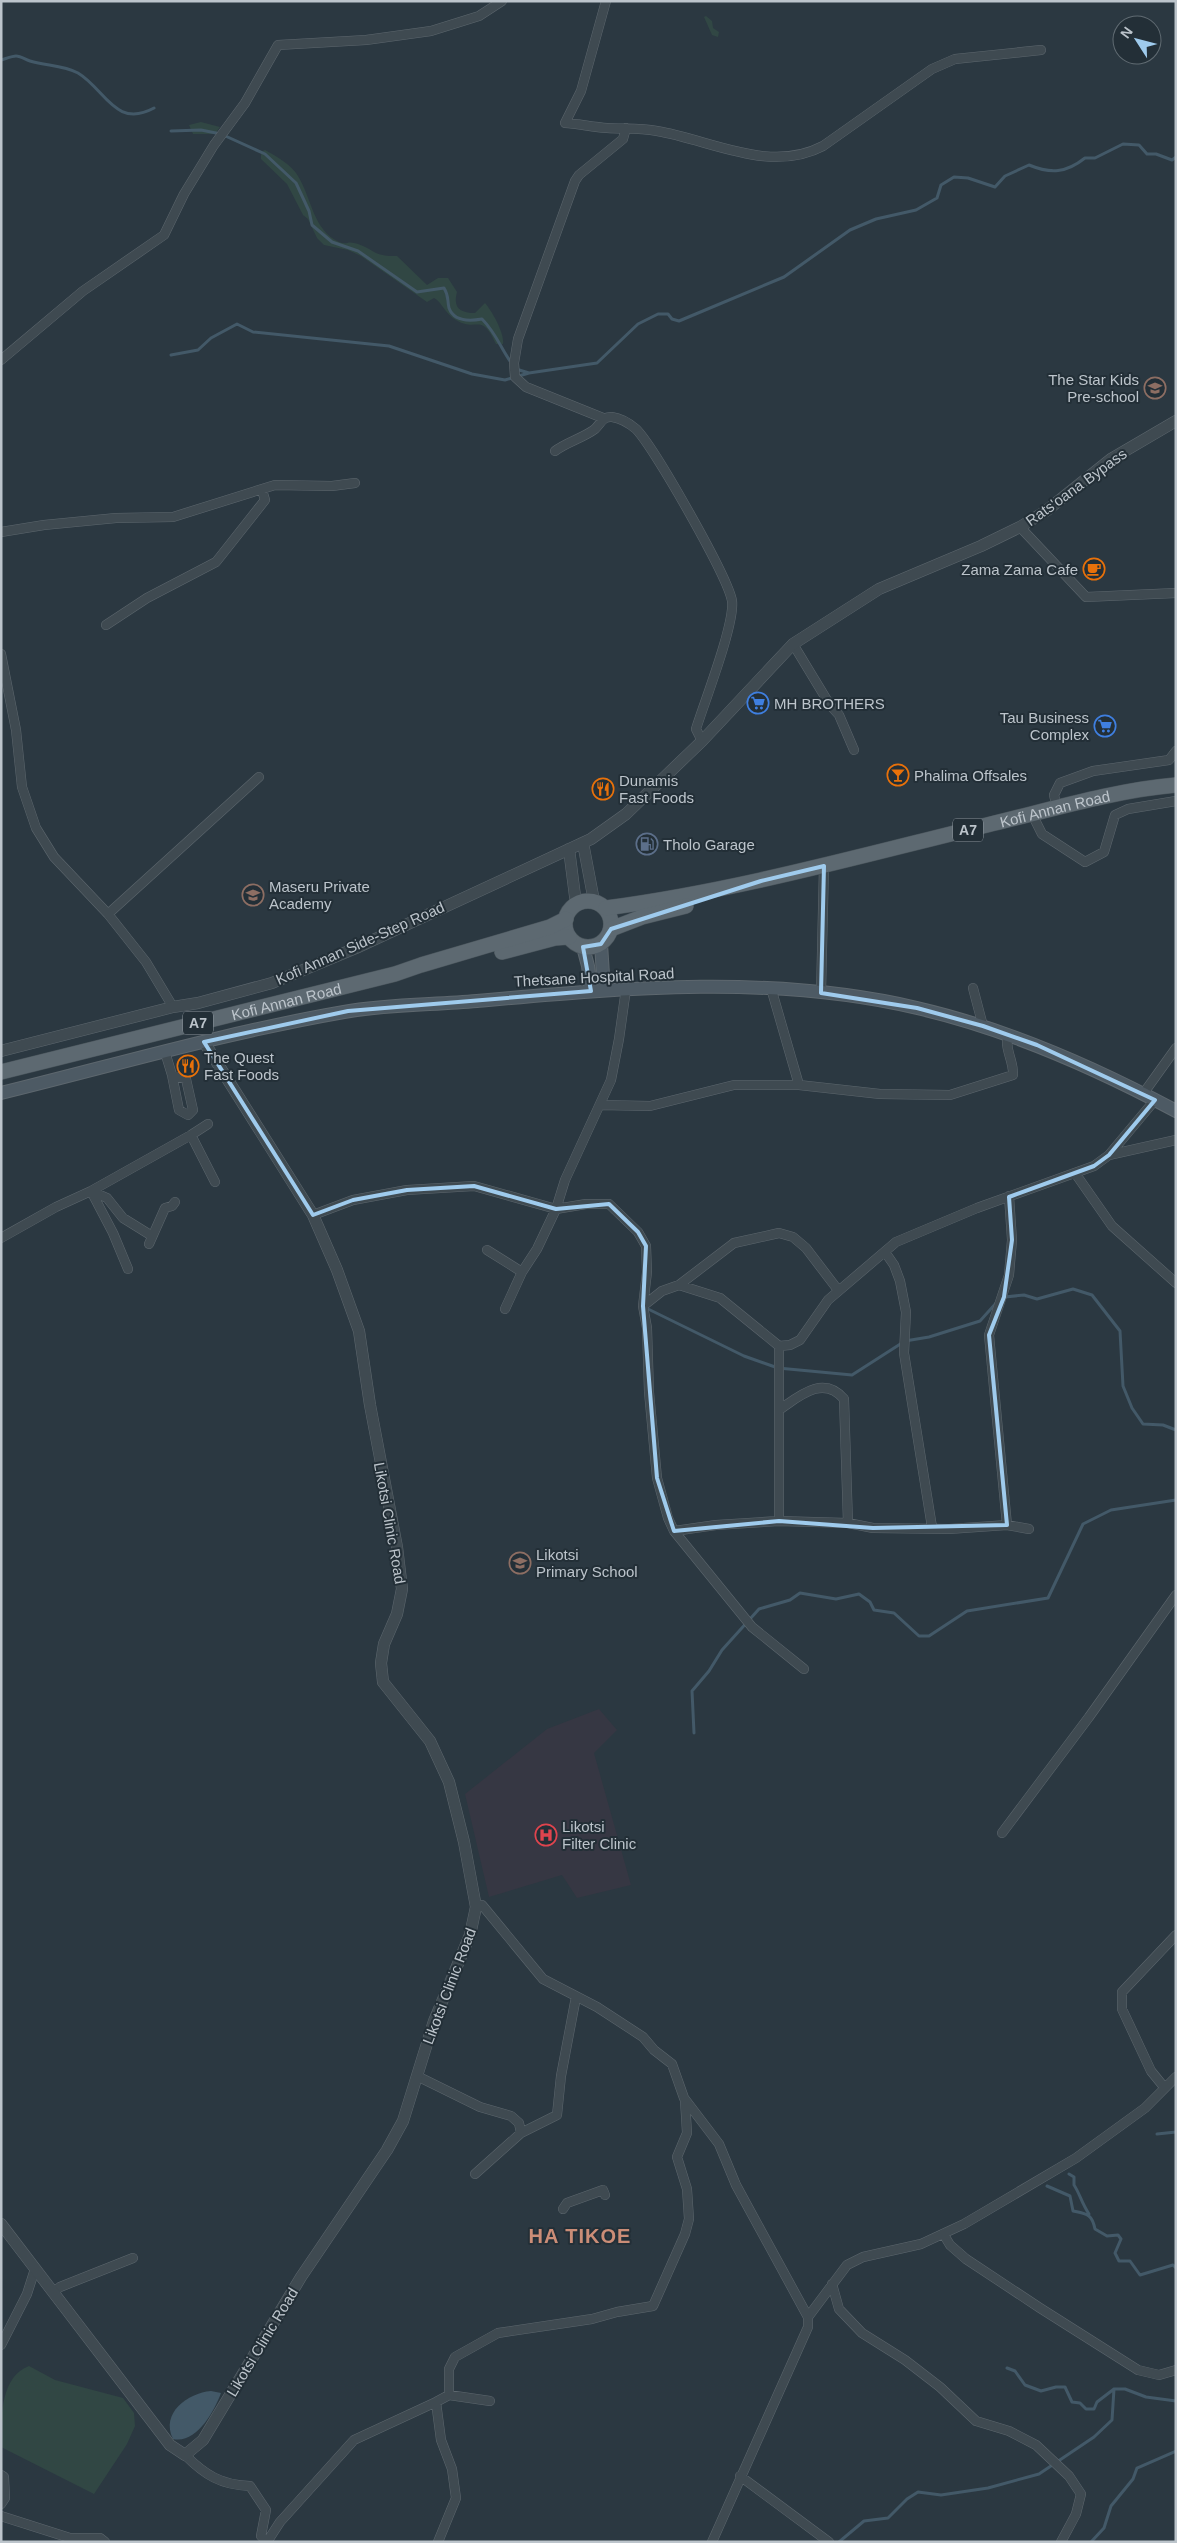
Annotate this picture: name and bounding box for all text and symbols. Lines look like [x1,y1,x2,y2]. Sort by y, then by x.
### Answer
north arrow [1112,15,1162,65]
text: N [1117,24,1136,41]
place label: The Star Kids Pre-school [1048,371,1139,405]
school or university icon: The Star Kids Pre-school [1143,376,1167,400]
street label: Rats'oana Bypass [1022,445,1130,529]
cafe icon: Zama Zama Cafe [1082,557,1106,581]
place label: Zama Zama Cafe [961,561,1078,578]
supermarket icon: MH BROTHERS [746,691,770,715]
place label: MH BROTHERS [774,695,885,712]
place label: Tau Business Complex [1000,709,1089,743]
supermarket icon: Tau Business Complex [1093,714,1117,738]
bar icon: Phalima Offsales [886,763,910,787]
place label: Phalima Offsales [914,767,1027,784]
place label: Dunamis Fast Foods [619,772,694,806]
restaurant icon: Dunamis Fast Foods [591,777,615,801]
street label: Kofi Annan Road [998,787,1111,830]
road number: A7 [953,818,983,842]
fuel station icon: Tholo Garage [635,832,659,856]
place label: Tholo Garage [663,836,755,853]
place label: Maseru Private Academy [269,878,370,912]
school or university icon: Maseru Private Academy [241,883,265,907]
street label: Kofi Annan Side-Step Road [273,898,447,988]
street label: Thetsane Hospital Road [513,964,675,990]
street label: Kofi Annan Road [230,979,343,1023]
road number: A7 [183,1011,213,1034]
place label: The Quest Fast Foods [204,1049,279,1083]
restaurant icon: The Quest Fast Foods [176,1054,200,1078]
street label: Likotsi Clinic Road [371,1461,409,1585]
place label: Likotsi Primary School [536,1546,638,1580]
school or university icon: Likotsi Primary School [508,1551,532,1575]
place label: Likotsi Filter Clinic [562,1818,637,1852]
hospital icon: Likotsi Filter Clinic [534,1823,558,1847]
street label: Likotsi Clinic Road [419,1925,479,2047]
district label: HA TIKOE [529,2225,631,2247]
street label: Likotsi Clinic Road [223,2285,301,2399]

